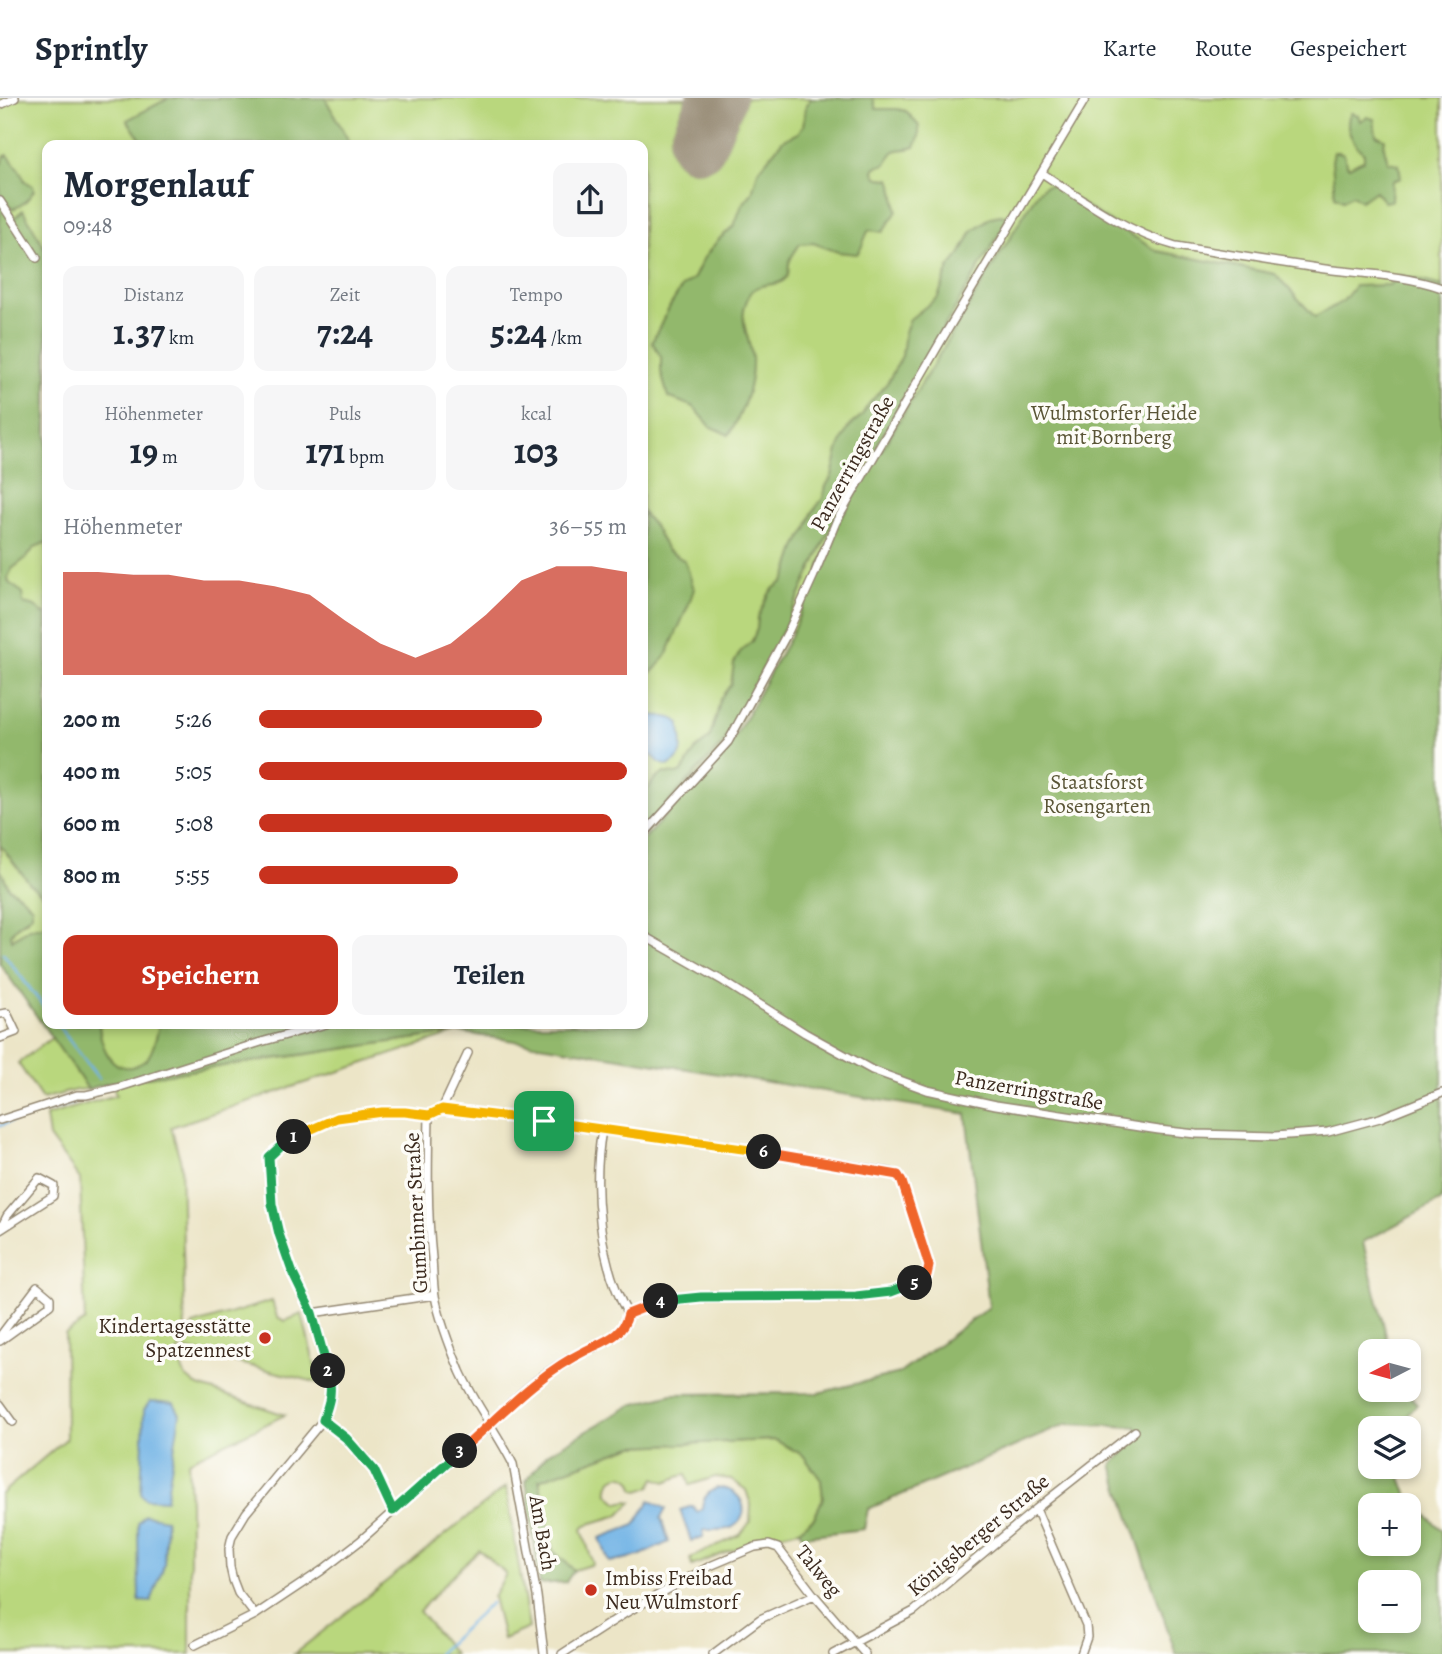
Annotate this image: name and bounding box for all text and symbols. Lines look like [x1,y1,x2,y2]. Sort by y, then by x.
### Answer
text: Sprintly [35,26,147,71]
text: Karte [1103,32,1156,64]
text: Route [1194,32,1252,64]
text: Gespeichert [1290,32,1407,64]
text: Morgenlauf [63,158,250,210]
button: share [553,163,627,237]
text: 09:48 [63,210,113,241]
text: Distanz [123,282,184,308]
text: Zeit [330,282,360,308]
text: Tempo [510,282,563,308]
text: 1.37 [113,308,165,356]
text: 7:24 [317,308,373,356]
text: 5:24 [490,308,547,356]
text: km [165,325,194,351]
text: /km [547,325,582,351]
street label: Panzerringstraße [803,390,901,536]
park label: Wulmstorfer Heide mit Bornberg [1030,399,1197,451]
text: Höhenmeter [104,401,203,427]
text: Puls [328,401,362,427]
text: kcal [521,401,552,427]
text: 19 [130,427,158,475]
text: 171 [305,427,345,475]
text: 103 [514,427,559,475]
text: m [158,444,178,470]
text: bpm [345,444,385,470]
text: Höhenmeter [63,511,183,542]
text: 36–55 m [549,511,627,542]
text: 200 m [63,704,121,735]
text: 5:26 [175,704,212,735]
text: 400 m [63,756,120,787]
text: 5:05 [175,756,213,787]
park label: Staatsforst Rosengarten [1043,768,1151,820]
text: 600 m [63,808,120,839]
text: 5:08 [175,808,214,839]
text: 800 m [63,860,120,891]
text: 5:55 [175,860,210,891]
button: Speichern [63,935,338,1015]
button: Teilen [352,935,627,1015]
street label: Panzerringstraße [953,1063,1105,1117]
pin [514,1091,574,1151]
icon: arrive [525,1102,563,1140]
pin: 1 [276,1119,312,1154]
text: 1 [290,1123,297,1149]
street label: Gumbinner Straße [398,1132,434,1294]
pin: 6 [746,1134,782,1170]
text: 6 [759,1138,768,1164]
pin: 5 [898,1266,932,1300]
text: 5 [910,1269,919,1295]
pin: 4 [644,1284,678,1318]
text: 4 [656,1287,665,1313]
place label: Kindertagesstätte Spatzennest [98,1312,251,1364]
marker: Kindertagesstätte Spatzennest [257,1330,273,1346]
north arrow [1358,1339,1421,1402]
map controls [1358,1339,1421,1633]
pin: 2 [310,1354,346,1388]
text: 2 [323,1357,332,1383]
button: layers [1358,1416,1421,1479]
pin: 3 [442,1434,477,1468]
text: 3 [455,1437,464,1463]
street label: Königsberger Straße [901,1467,1055,1603]
street label: Am Bach [522,1492,563,1573]
button: + [1358,1493,1421,1556]
street label: Talweg [789,1539,849,1603]
place label: Imbiss Freibad Neu Wulmstorf [605,1564,741,1616]
button: − [1358,1570,1421,1633]
marker: Imbiss Freibad Neu Wulmstorf [583,1582,599,1598]

